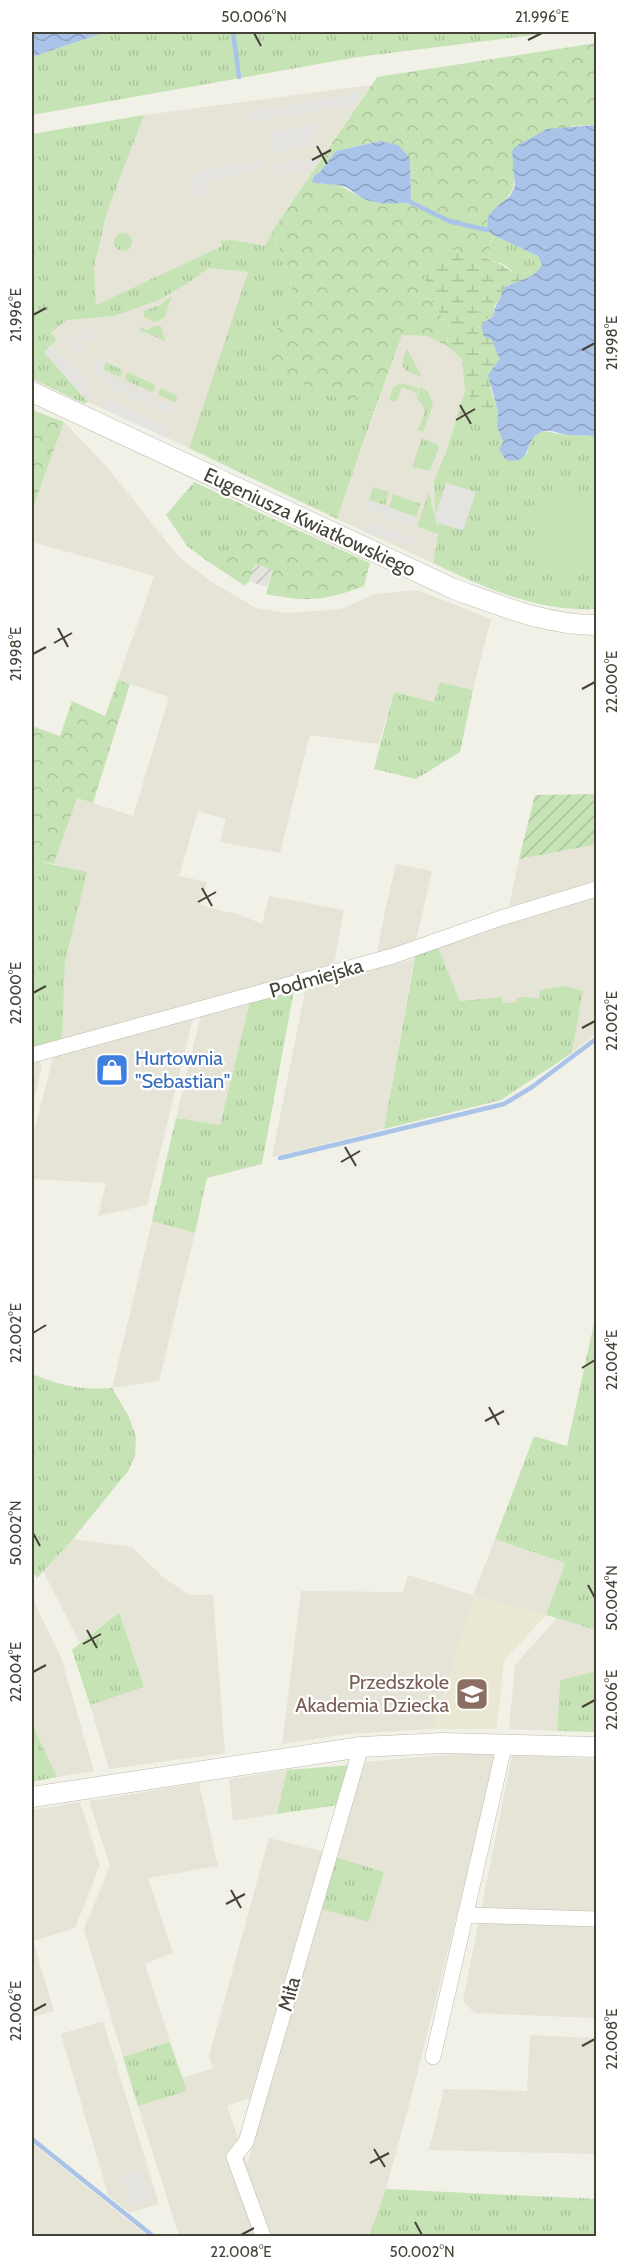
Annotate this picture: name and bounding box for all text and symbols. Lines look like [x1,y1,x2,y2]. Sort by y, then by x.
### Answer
text: 50.006°N [221,8,287,26]
text: 21.996°E [515,8,569,26]
text: 21.996°E [7,288,25,342]
text: 21.998°E [603,316,621,370]
street label: Eugeniusza Kwiatkowskiego [200,462,420,582]
text: 21.998°E [7,627,25,681]
text: 22.000°E [603,651,621,713]
street label: Podmiejska [266,953,366,1003]
text: 22.000°E [7,962,25,1024]
text: 22.002°E [603,991,621,1051]
place label: Hurtownia "Sebastian" [135,1046,230,1093]
shop icon: Hurtownia "Sebastian" [94,1052,130,1088]
text: 22.002°E [7,1303,25,1363]
text: 22.004°E [603,1330,621,1390]
text: 50.002°N [7,1501,25,1565]
text: 50.004°N [603,1565,621,1631]
text: 22.004°E [7,1642,25,1702]
place label: Przedszkole Akademia Dziecka [295,1670,449,1717]
text: 22.006°E [603,1670,621,1730]
school or university icon: Przedszkole Akademia Dziecka [454,1676,490,1712]
street label: Miła [273,1974,305,2014]
text: 22.006°E [7,1981,25,2041]
text: 22.008°E [603,2008,621,2070]
text: 22.008°E [210,2243,272,2261]
text: 50.002°N [390,2243,454,2261]

